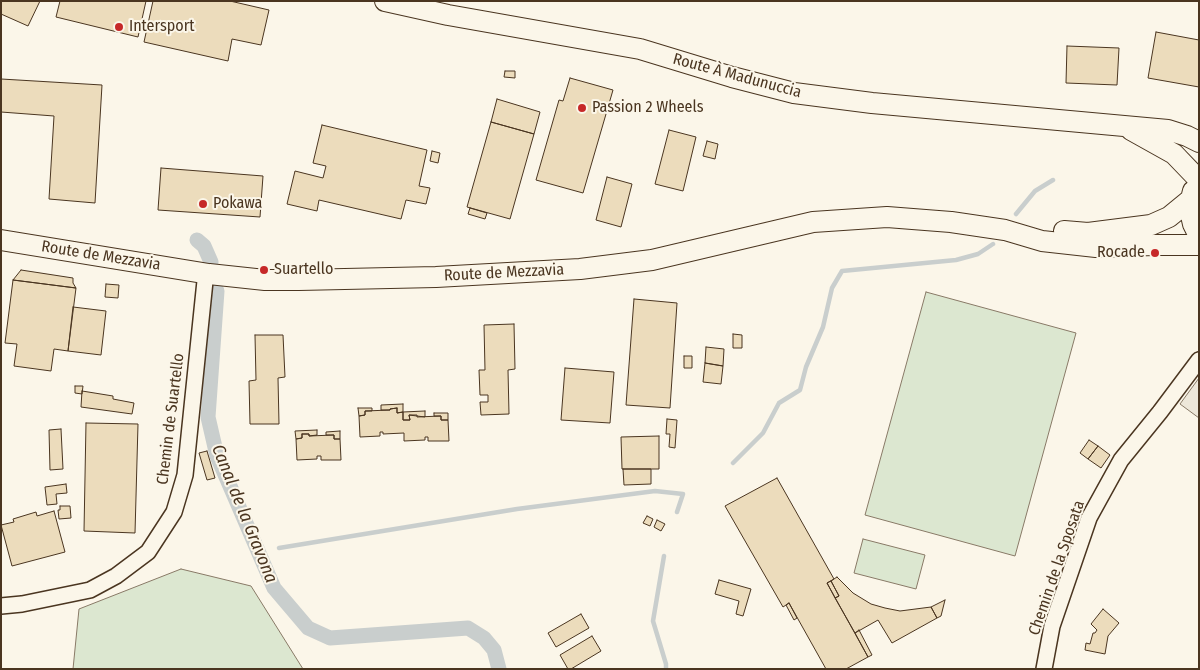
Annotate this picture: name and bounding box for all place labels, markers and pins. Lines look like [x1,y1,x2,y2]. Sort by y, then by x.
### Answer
place label: Intersport [129,17,194,37]
marker: Intersport [113,21,125,33]
place label: Passion 2 Wheels [592,98,704,118]
marker: Passion 2 Wheels [576,102,588,114]
place label: Pokawa [213,194,262,214]
marker: Pokawa [197,198,209,210]
place label: Rocade [1097,243,1145,263]
marker: Rocade [1149,247,1161,259]
place label: Suartello [274,260,333,280]
marker: Suartello [258,264,270,276]

